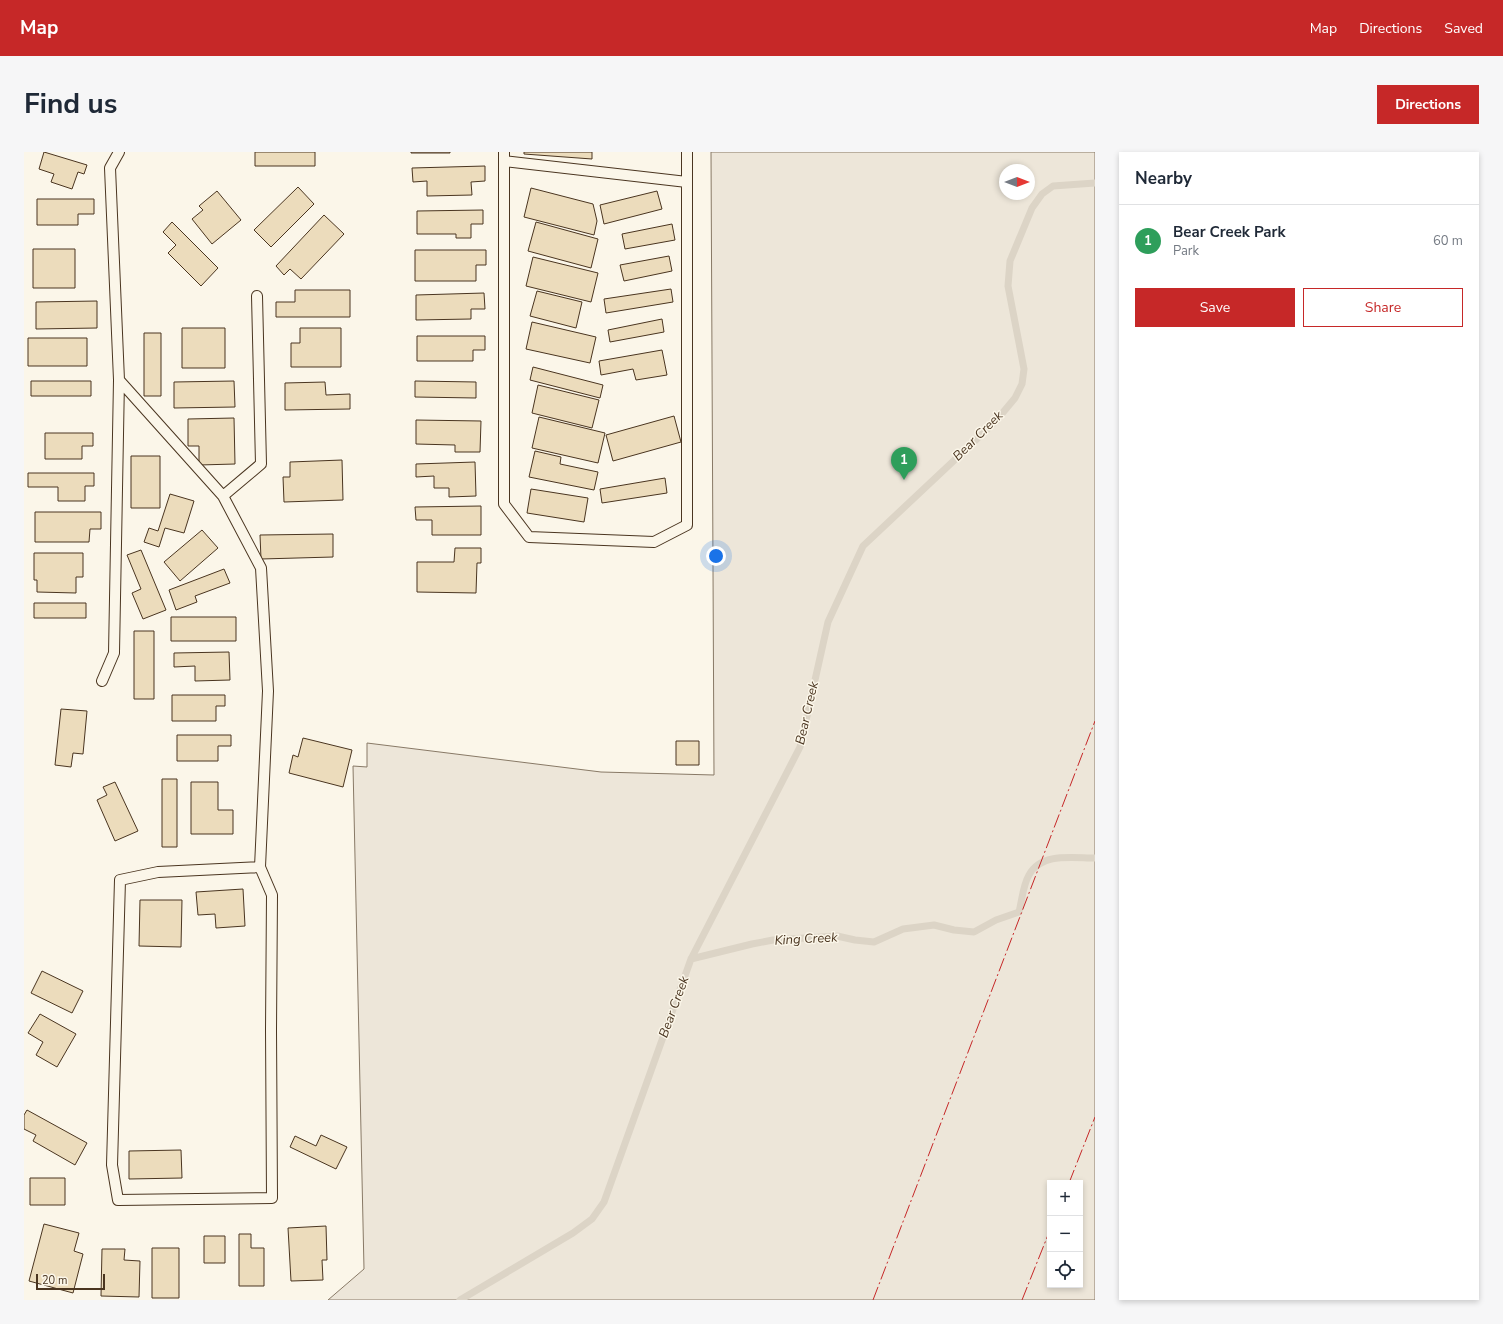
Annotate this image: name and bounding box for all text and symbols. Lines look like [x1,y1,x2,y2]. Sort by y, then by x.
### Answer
text: Map [20,15,58,41]
text: Map [1310,19,1337,38]
text: Directions [1359,19,1422,38]
text: Saved [1444,19,1483,38]
text: Find us [24,85,118,123]
button: Directions [1377,85,1479,124]
north arrow [999,164,1035,200]
text: Nearby [1135,167,1192,190]
text: Bear Creek Park [1173,222,1285,242]
text: 1 [1144,232,1152,250]
text: 60 m [1433,232,1463,250]
text: Park [1173,242,1199,260]
button: Save [1135,288,1295,327]
button: Share [1303,288,1463,327]
water label: Bear Creek [949,407,1007,465]
pin: 1 [891,447,917,480]
your location [706,546,726,566]
water label: Bear Creek [791,679,823,746]
water label: King Creek [774,928,838,950]
water label: Bear Creek [655,973,694,1040]
map controls [1047,1180,1083,1288]
button: + [1047,1180,1083,1216]
button: − [1047,1216,1083,1252]
button: locate [1047,1252,1083,1288]
scale bar [36,1272,105,1291]
text: 20 m [42,1273,67,1288]

